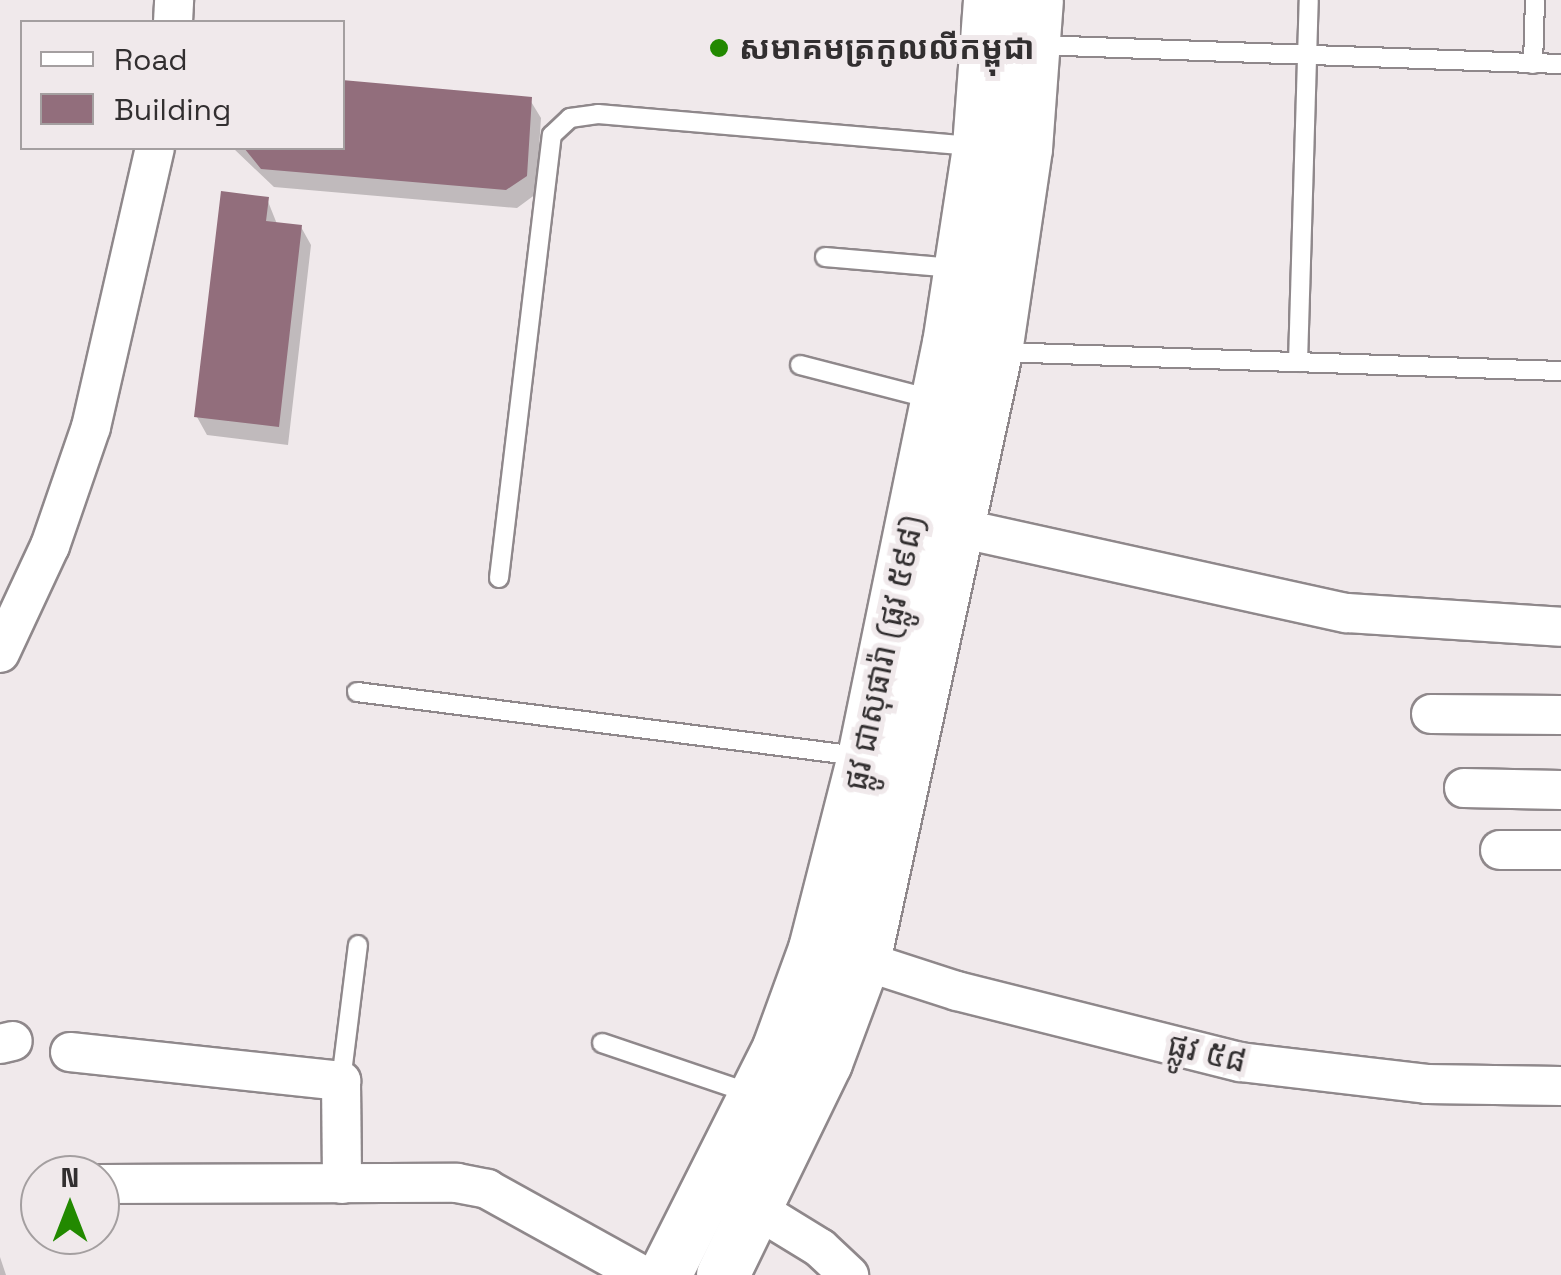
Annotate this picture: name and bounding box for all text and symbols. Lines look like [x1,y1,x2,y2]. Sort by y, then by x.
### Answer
legend [20,20,345,150]
place label: សមាគមត្រកូលលីកម្ពុជា [739,29,1035,67]
marker: សមាគមត្រកូលលីកម្ពុជា [708,37,730,59]
text: Road [114,40,188,79]
text: Building [114,90,231,129]
street label: ផ្លូវ ជាសុផារ៉ា (ផ្លូវ ៥៩៨) [836,512,932,794]
street label: ផ្លូវ ៥៨ [1164,1025,1250,1081]
north arrow [20,1155,120,1255]
text: N [61,1159,79,1195]

